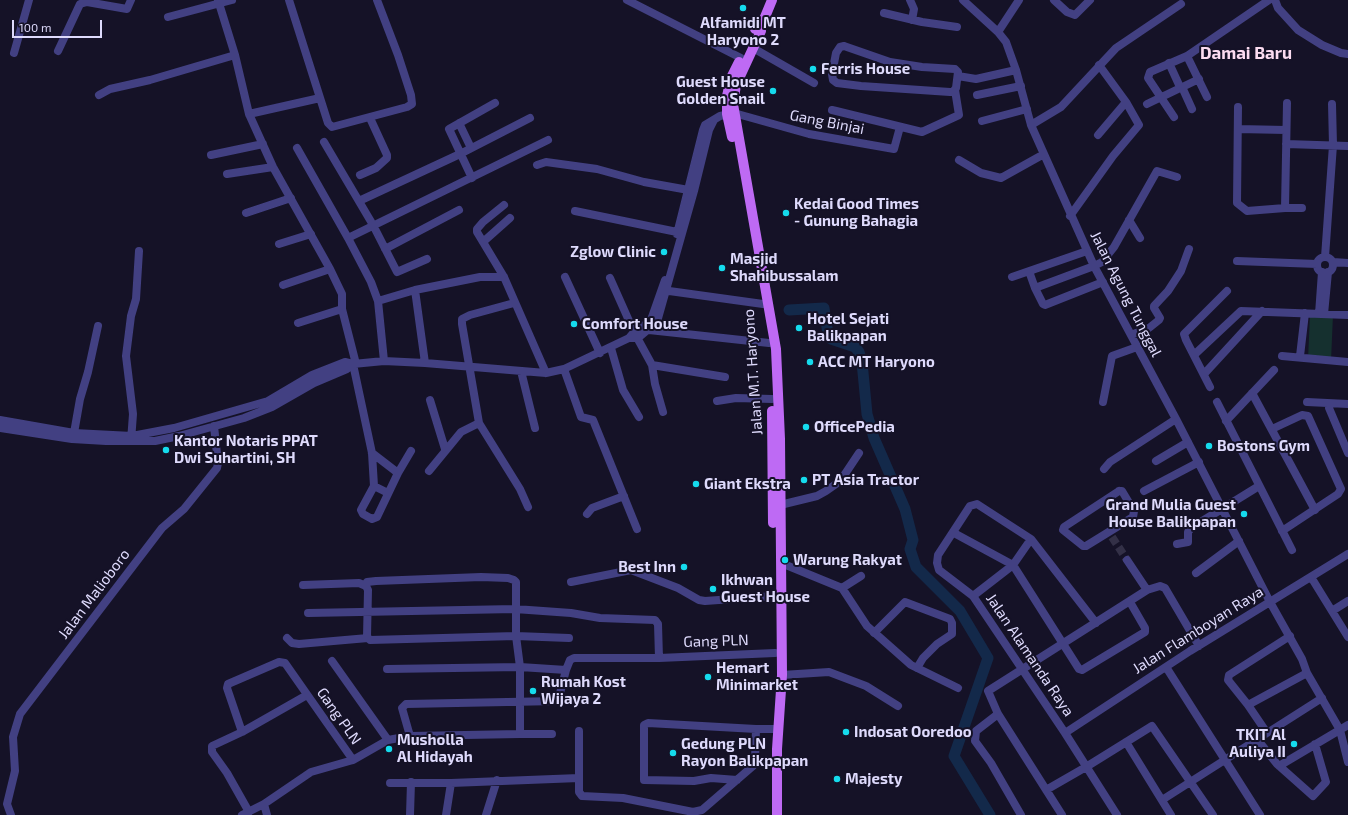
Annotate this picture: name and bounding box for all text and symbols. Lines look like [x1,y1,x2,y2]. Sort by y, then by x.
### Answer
marker: Alfamidi MT Haryono 2 [738,3,748,13]
scale bar [14,12,104,38]
place label: Alfamidi MT Haryono 2 [700,14,786,49]
text: 100 m [19,20,51,34]
district label: Damai Baru [1200,43,1292,63]
place label: Ferris House [821,60,910,78]
marker: Ferris House [808,64,818,74]
place label: Guest House Golden Snail [676,73,765,108]
marker: Guest House Golden Snail [768,86,778,96]
street label: Gang Binjai [788,106,866,138]
place label: Kedai Good Times - Gunung Bahagia [794,195,919,230]
marker: Kedai Good Times - Gunung Bahagia [781,208,791,218]
street label: Jalan Agung Tunggal [1086,228,1166,360]
place label: Zglow Clinic [570,243,656,261]
marker: Zglow Clinic [659,247,669,257]
place label: Masjid Shahibussalam [730,250,838,285]
marker: Masjid Shahibussalam [717,263,727,273]
street label: Jalan M.T. Haryono [740,308,766,436]
place label: Hotel Sejati Balikpapan [807,310,889,345]
place label: Comfort House [582,315,688,333]
marker: Comfort House [569,319,579,329]
marker: Hotel Sejati Balikpapan [794,323,804,333]
place label: ACC MT Haryono [818,353,935,371]
marker: ACC MT Haryono [805,357,815,367]
place label: OfficePedia [814,418,895,436]
marker: OfficePedia [801,422,811,432]
place label: Kantor Notaris PPAT Dwi Suhartini, SH [174,432,318,467]
place label: Bostons Gym [1217,437,1310,455]
marker: Bostons Gym [1204,441,1214,451]
marker: Kantor Notaris PPAT Dwi Suhartini, SH [161,445,171,455]
place label: PT Asia Tractor [812,471,919,489]
place label: Giant Ekstra [704,475,791,493]
marker: PT Asia Tractor [799,475,809,485]
marker: Giant Ekstra [691,479,701,489]
place label: Grand Mulia Guest House Balikpapan [1106,496,1236,531]
marker: Grand Mulia Guest House Balikpapan [1239,509,1249,519]
street label: Jalan Malioboro [54,546,134,642]
place label: Warung Rakyat [793,551,902,569]
marker: Warung Rakyat [780,555,790,565]
place label: Best Inn [618,558,676,576]
marker: Best Inn [679,562,689,572]
place label: Ikhwan Guest House [721,571,810,606]
street label: Jalan Flamboyan Raya [1129,582,1267,678]
marker: Ikhwan Guest House [708,584,718,594]
street label: Jalan Alamanda Raya [982,590,1078,720]
street label: Gang PLN [683,631,749,651]
place label: Hemart Minimarket [716,659,798,694]
marker: Hemart Minimarket [703,672,713,682]
place label: Rumah Kost Wijaya 2 [541,673,626,708]
street label: Gang PLN [313,684,365,748]
marker: Rumah Kost Wijaya 2 [528,686,538,696]
place label: Indosat Ooredoo [854,723,972,741]
place label: TKIT Al Auliya II [1229,726,1286,761]
marker: Indosat Ooredoo [841,727,851,737]
place label: Musholla Al Hidayah [397,731,473,766]
place label: Gedung PLN Rayon Balikpapan [681,735,808,770]
marker: TKIT Al Auliya II [1289,739,1299,749]
marker: Musholla Al Hidayah [384,744,394,754]
marker: Gedung PLN Rayon Balikpapan [668,748,678,758]
place label: Majesty [845,770,902,788]
marker: Majesty [832,774,842,784]

